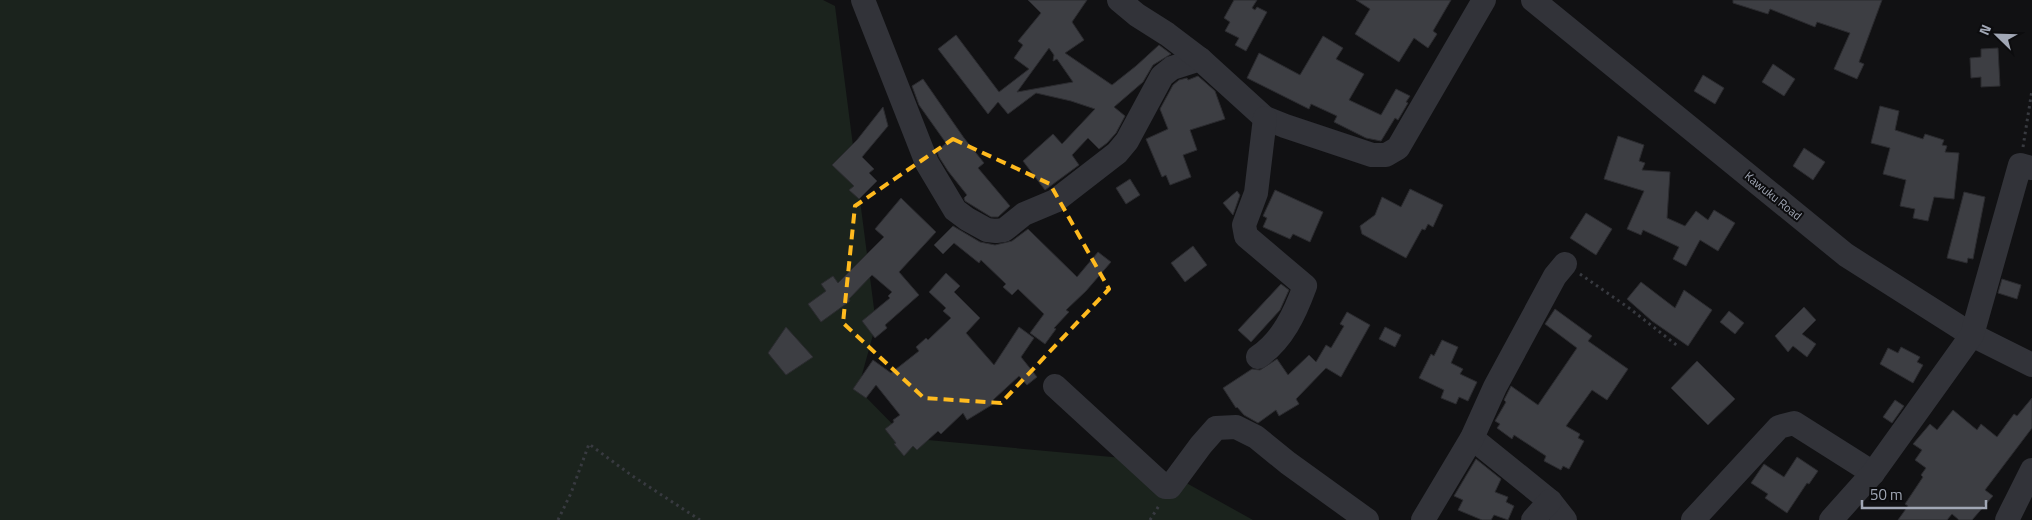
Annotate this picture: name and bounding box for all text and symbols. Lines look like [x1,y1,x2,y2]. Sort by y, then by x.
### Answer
north arrow [1972,10,2022,60]
text: N [1973,21,1996,38]
street label: Kawuku Road [1740,166,1806,225]
scale bar [1862,478,1986,510]
text: 50 m [1870,483,1903,506]

